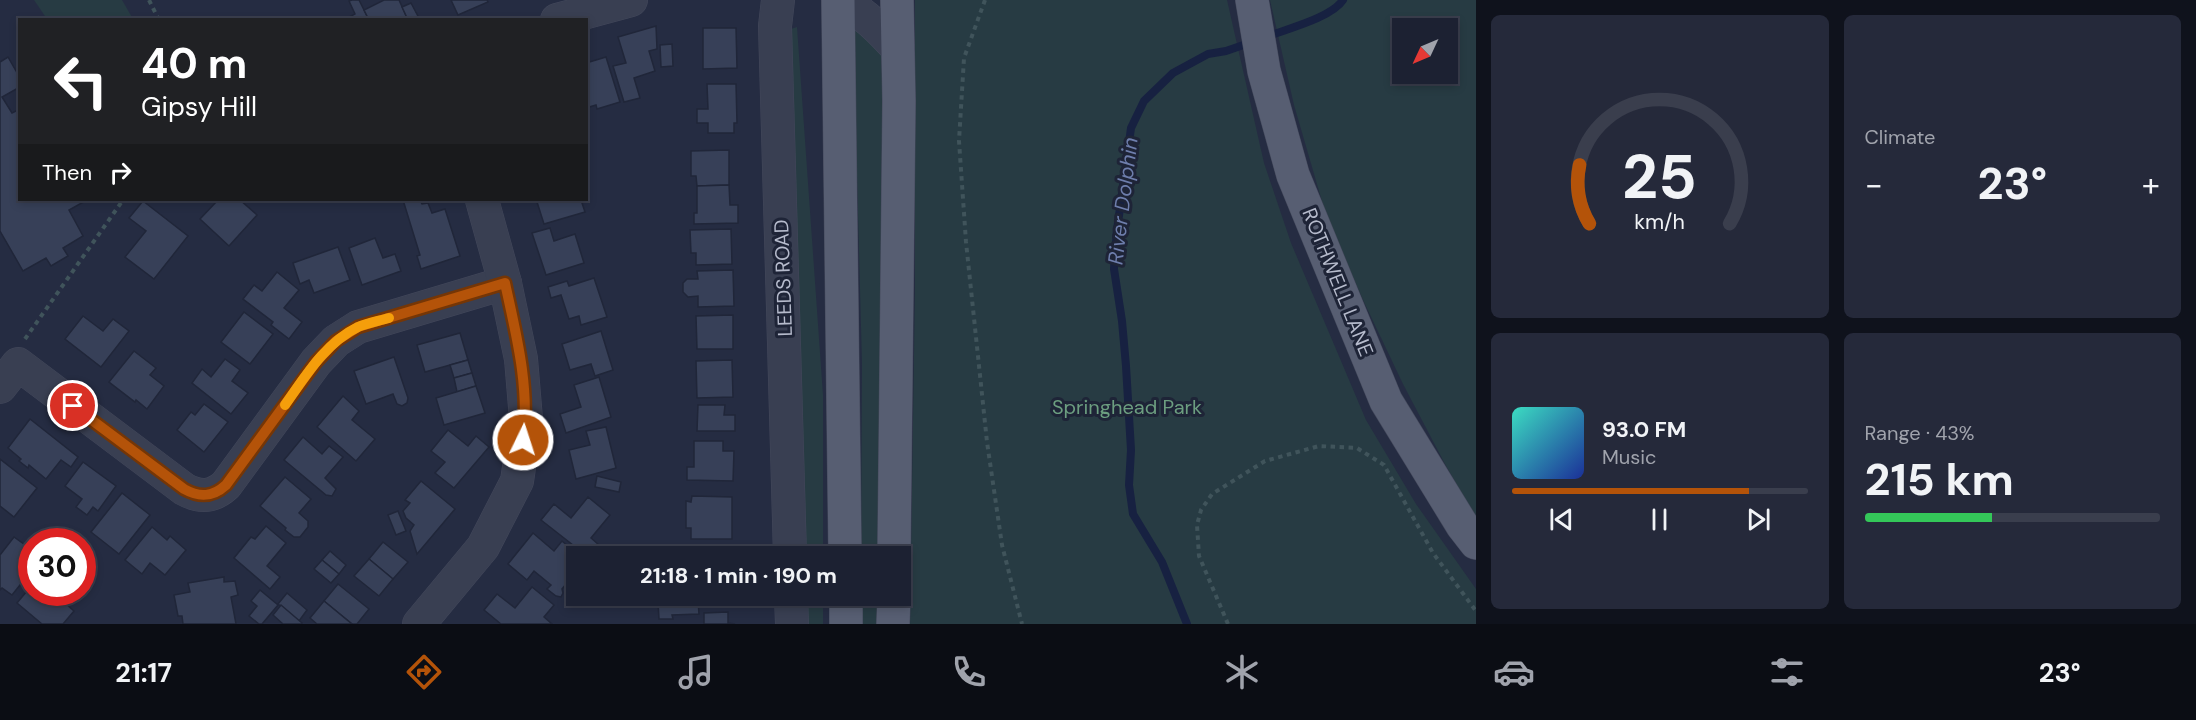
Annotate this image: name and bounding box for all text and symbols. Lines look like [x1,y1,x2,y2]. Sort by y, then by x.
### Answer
north arrow [1392,18,1458,84]
map controls [1392,18,1458,84]
text: 40 m [141,36,247,91]
icon: left [42,42,120,120]
text: Gipsy Hill [141,89,257,124]
text: Climate [1865,124,1935,150]
water label: River Dolphin [1101,136,1145,266]
text: 25 [1622,136,1697,217]
text: 23° [1978,154,2047,213]
icon: right [104,156,137,189]
text: Then [42,158,92,187]
text: − [1865,163,1883,206]
text: + [2142,163,2160,206]
street label: ROTHWELL LANE [1296,204,1380,360]
text: km/h [1634,208,1685,236]
street label: LEEDS ROAD [768,219,798,337]
pin [47,380,98,431]
icon: arrive [56,389,89,422]
park label: Springhead Park [1052,394,1202,420]
position arrow [491,408,555,472]
text: 93.0 FM [1602,415,1686,444]
text: Range · 43% [1865,420,1975,446]
text: Music [1602,444,1657,470]
text: 215 km [1865,450,2014,509]
icon: previous [1545,503,1578,536]
icon: pause [1643,503,1676,536]
icon: next [1742,503,1775,536]
speed limit sign: 30 [18,528,96,606]
text: 21:18 · 1 min · 190 m [640,561,837,590]
icon: directions [403,651,445,693]
icon: music [675,651,717,693]
icon: phone [948,651,990,693]
icon: climate [1221,651,1263,693]
icon: car [1493,651,1535,693]
icon: filters [1766,651,1808,693]
text: 21:17 [115,655,172,690]
text: 23° [2039,655,2081,690]

